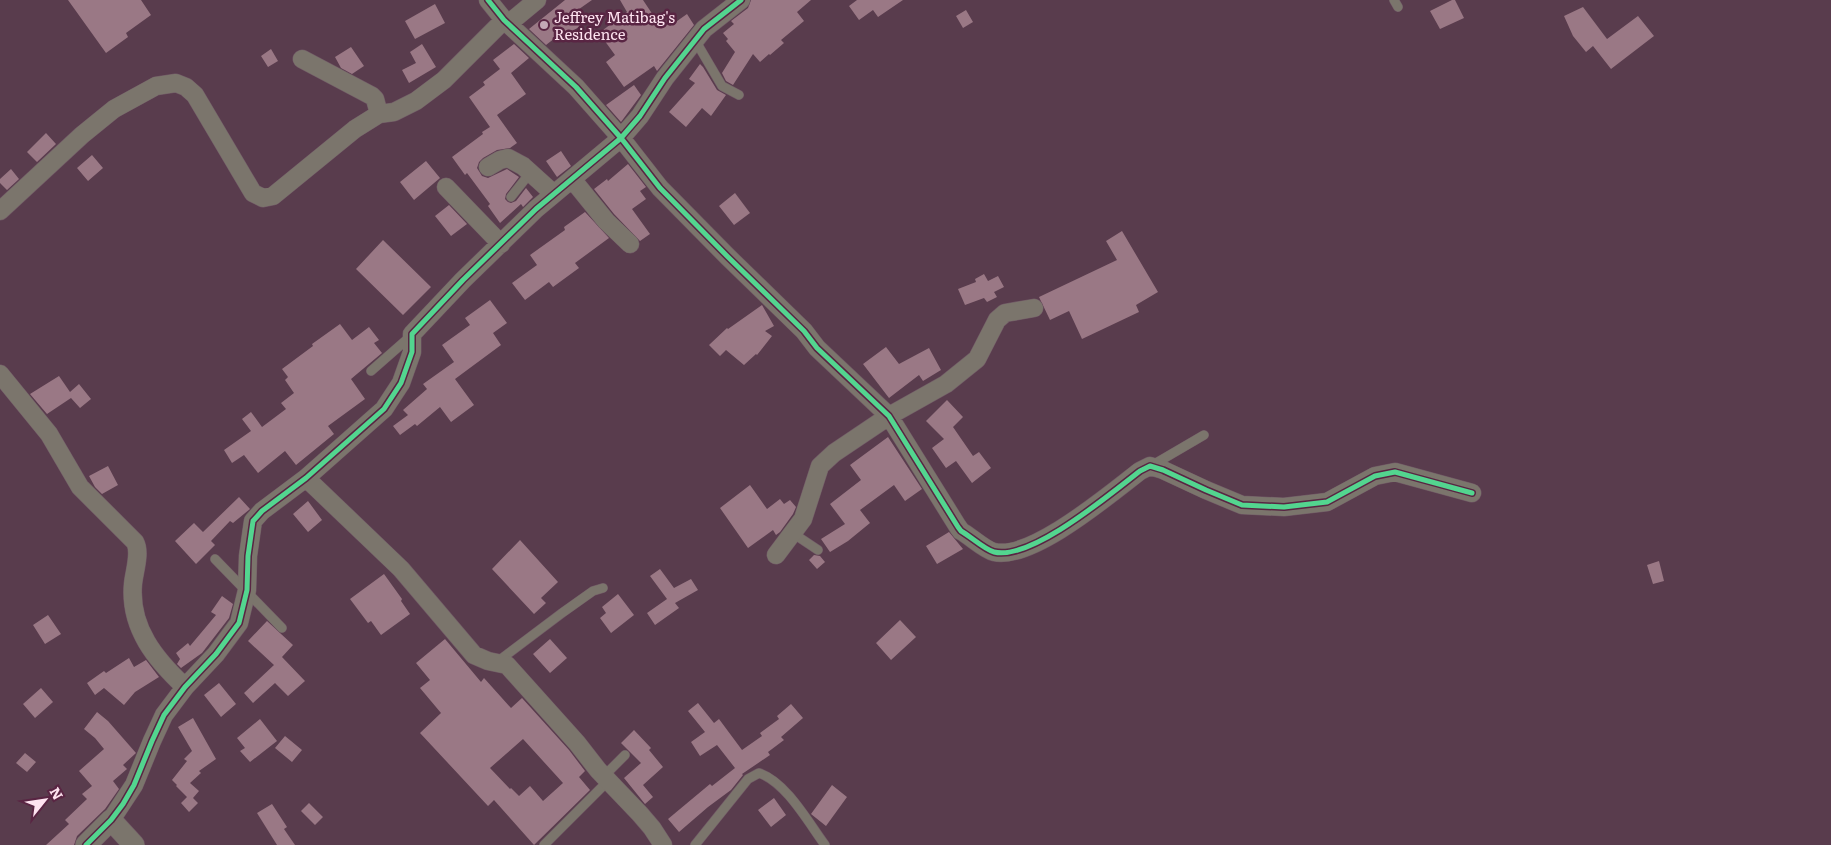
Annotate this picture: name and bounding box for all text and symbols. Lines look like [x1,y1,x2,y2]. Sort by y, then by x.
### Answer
place label: Jeffrey Matibag's Residence [554,5,675,45]
marker: Jeffrey Matibag's Residence [538,19,550,31]
north arrow [20,775,70,825]
text: N [46,783,69,803]

